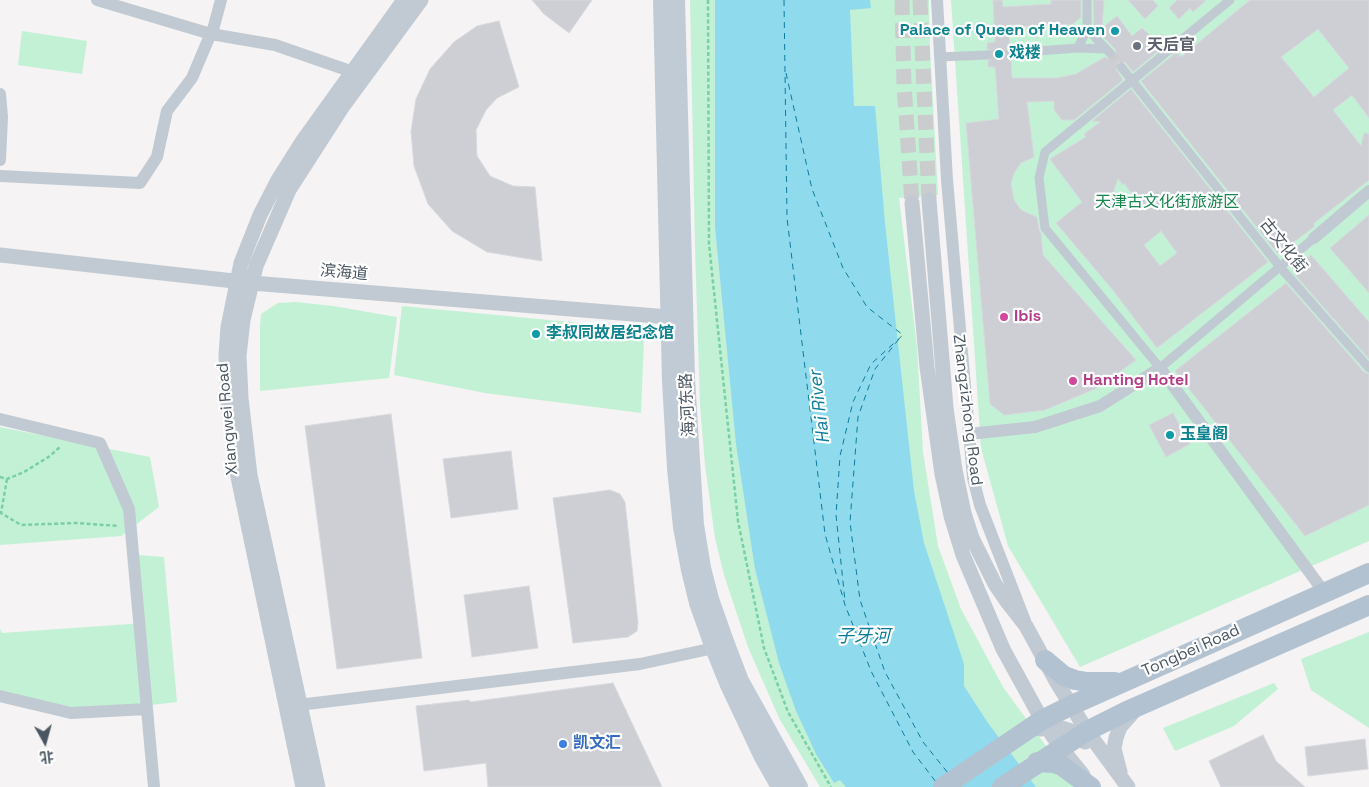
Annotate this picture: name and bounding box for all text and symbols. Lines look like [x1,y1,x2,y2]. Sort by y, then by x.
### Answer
place label: Palace of Queen of Heaven [900,21,1105,41]
marker: Palace of Queen of Heaven [1109,25,1121,37]
place label: 天后官 [1147,36,1195,56]
marker: 天后官 [1131,40,1143,52]
place label: 戏楼 [1009,44,1041,64]
marker: 戏楼 [993,48,1005,60]
park label: 天津古文化街旅游区 [1095,193,1239,213]
street label: 古文化街 [1255,215,1311,277]
street label: 滨海道 [319,261,369,285]
place label: Ibis [1014,307,1041,327]
marker: Ibis [998,311,1010,323]
place label: 李叔同故居纪念馆 [546,324,674,344]
marker: 李叔同故居纪念馆 [530,328,542,340]
street label: Zhangzizhong Road [948,333,986,487]
street label: Xiangwei Road [214,362,242,476]
water label: Hai River [805,369,835,445]
place label: Hanting Hotel [1083,371,1189,391]
street label: 海河东路 [677,373,699,437]
marker: Hanting Hotel [1067,375,1079,387]
place label: 玉皇阁 [1180,425,1228,445]
marker: 玉皇阁 [1164,429,1176,441]
street label: Tongbei Road [1139,621,1243,681]
water label: 子牙河 [836,626,890,648]
north arrow [20,717,70,767]
place label: 凯文汇 [573,734,621,754]
marker: 凯文汇 [557,738,569,750]
text: 北 [39,747,55,767]

